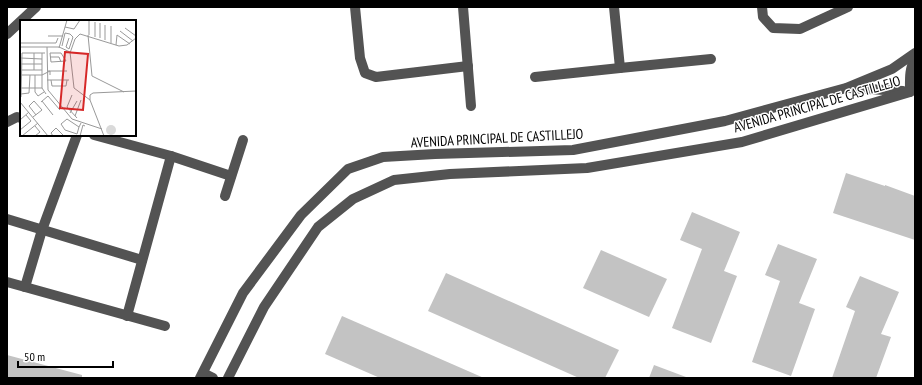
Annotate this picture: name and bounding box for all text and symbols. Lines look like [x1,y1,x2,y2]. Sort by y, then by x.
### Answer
inset map [20,20,136,136]
street label: AVENIDA PRINCIPAL DE CASTILLEJO [731,71,903,136]
street label: AVENIDA PRINCIPAL DE CASTILLEJO [410,124,584,152]
scale bar [18,343,113,369]
text: 50 m [24,349,45,364]

